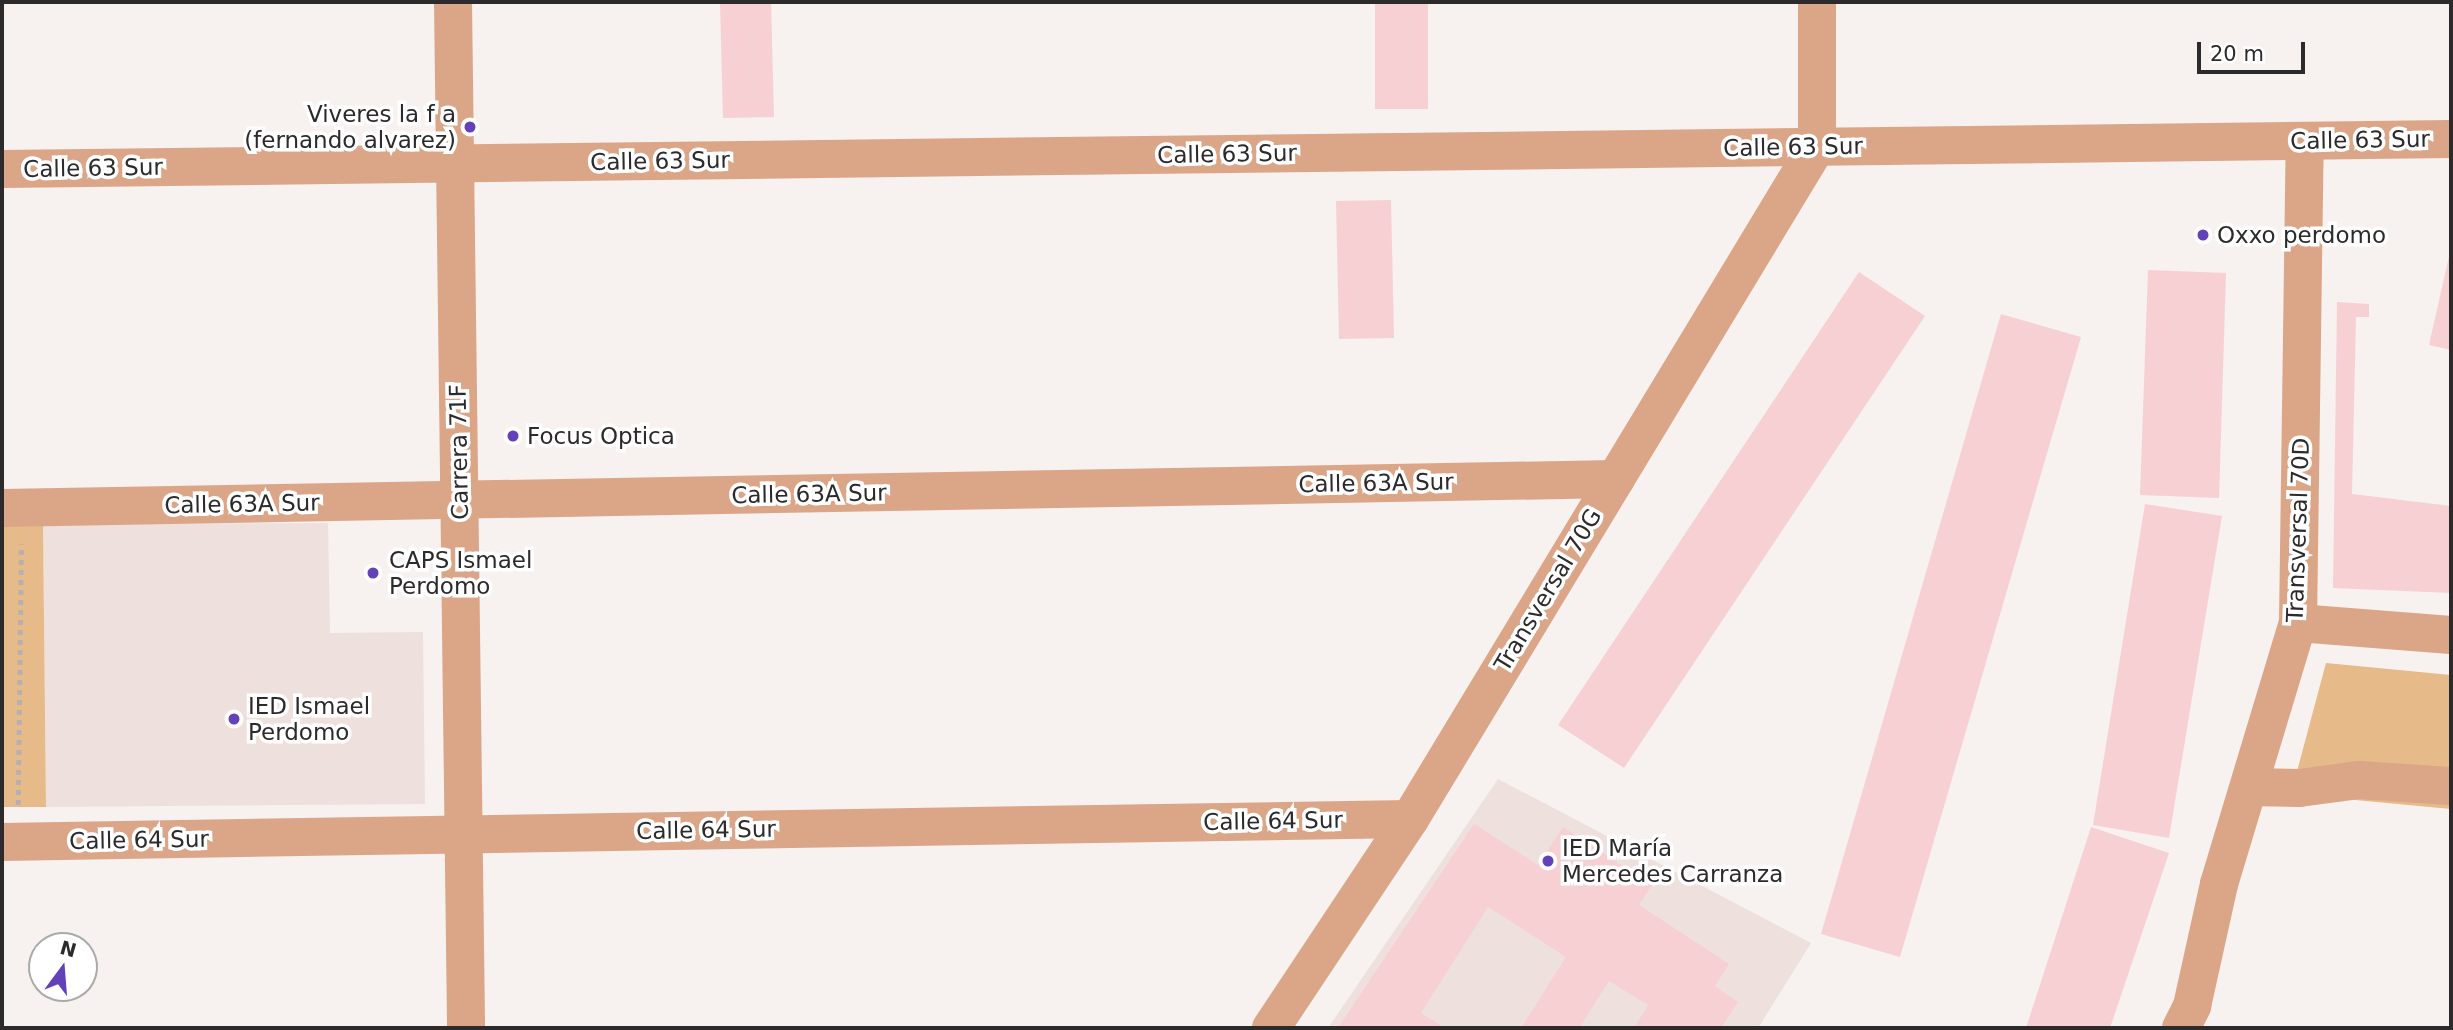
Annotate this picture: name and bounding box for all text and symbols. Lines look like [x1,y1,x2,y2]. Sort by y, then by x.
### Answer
scale bar [2201,28,2310,72]
text: 20 m [2210,42,2264,66]
place label: Viveres la f a (fernando alvarez) [244,100,456,154]
marker: Viveres la f a (fernando alvarez) [462,119,478,135]
street label: Calle 63 Sur [2290,125,2430,155]
street label: Calle 63 Sur [1723,132,1863,162]
street label: Calle 63 Sur [1157,139,1297,169]
street label: Calle 63 Sur [590,146,730,176]
street label: Calle 63 Sur [23,153,163,183]
place label: Oxxo perdomo [2217,221,2386,249]
marker: Oxxo perdomo [2195,227,2211,243]
street label: Carrera 71F [444,384,474,520]
place label: Focus Optica [527,422,675,450]
marker: Focus Optica [505,428,521,444]
street label: Transversal 70D [2281,437,2315,623]
street label: Calle 63A Sur [1298,468,1454,498]
street label: Calle 63A Sur [731,479,887,509]
street label: Calle 63A Sur [164,489,320,519]
street label: Transversal 70G [1489,504,1607,676]
place label: CAPS Ismael Perdomo [389,546,532,600]
marker: CAPS Ismael Perdomo [363,563,383,583]
place label: IED Ismael Perdomo [248,692,370,746]
marker: IED Ismael Perdomo [226,711,242,727]
street label: Calle 64 Sur [1203,806,1343,836]
street label: Calle 64 Sur [636,815,776,845]
street label: Calle 64 Sur [69,825,209,855]
place label: IED María Mercedes Carranza [1562,834,1783,888]
marker: IED María Mercedes Carranza [1540,853,1556,869]
north arrow [28,932,98,1002]
text: N [58,936,79,962]

